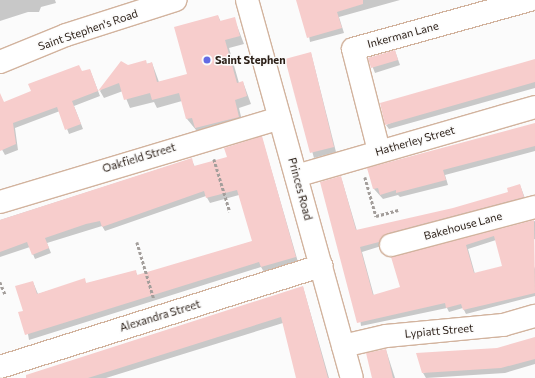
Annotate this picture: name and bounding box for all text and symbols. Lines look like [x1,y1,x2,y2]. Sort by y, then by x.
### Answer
street label: Saint Stephen's Road [36,7,140,53]
street label: Inkerman Lane [366,19,440,51]
place label: Saint Stephen [215,53,286,67]
marker: Saint Stephen [202,55,212,65]
street label: Hatherley Street [374,123,456,159]
street label: Oakfield Street [101,141,177,175]
street label: Princes Road [285,156,315,222]
street label: Bakehouse Lane [422,209,504,243]
street label: Alexandra Street [118,297,202,335]
street label: Lypiatt Street [404,321,474,341]

